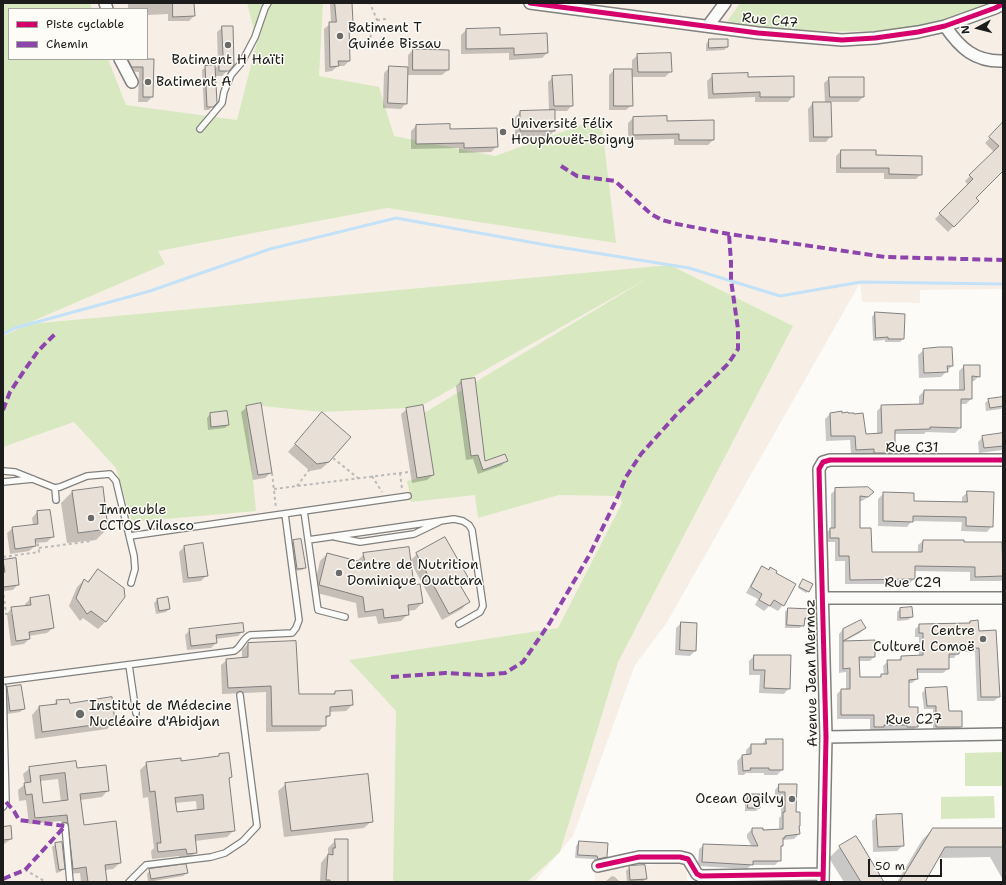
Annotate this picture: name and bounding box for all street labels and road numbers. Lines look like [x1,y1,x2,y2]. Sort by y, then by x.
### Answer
street label: Rue C47 [741,10,799,32]
street label: Rue C31 [886,440,938,456]
street label: Rue C29 [885,575,941,591]
street label: Avenue Jean Mermoz [802,599,822,747]
street label: Rue C27 [886,711,942,729]

